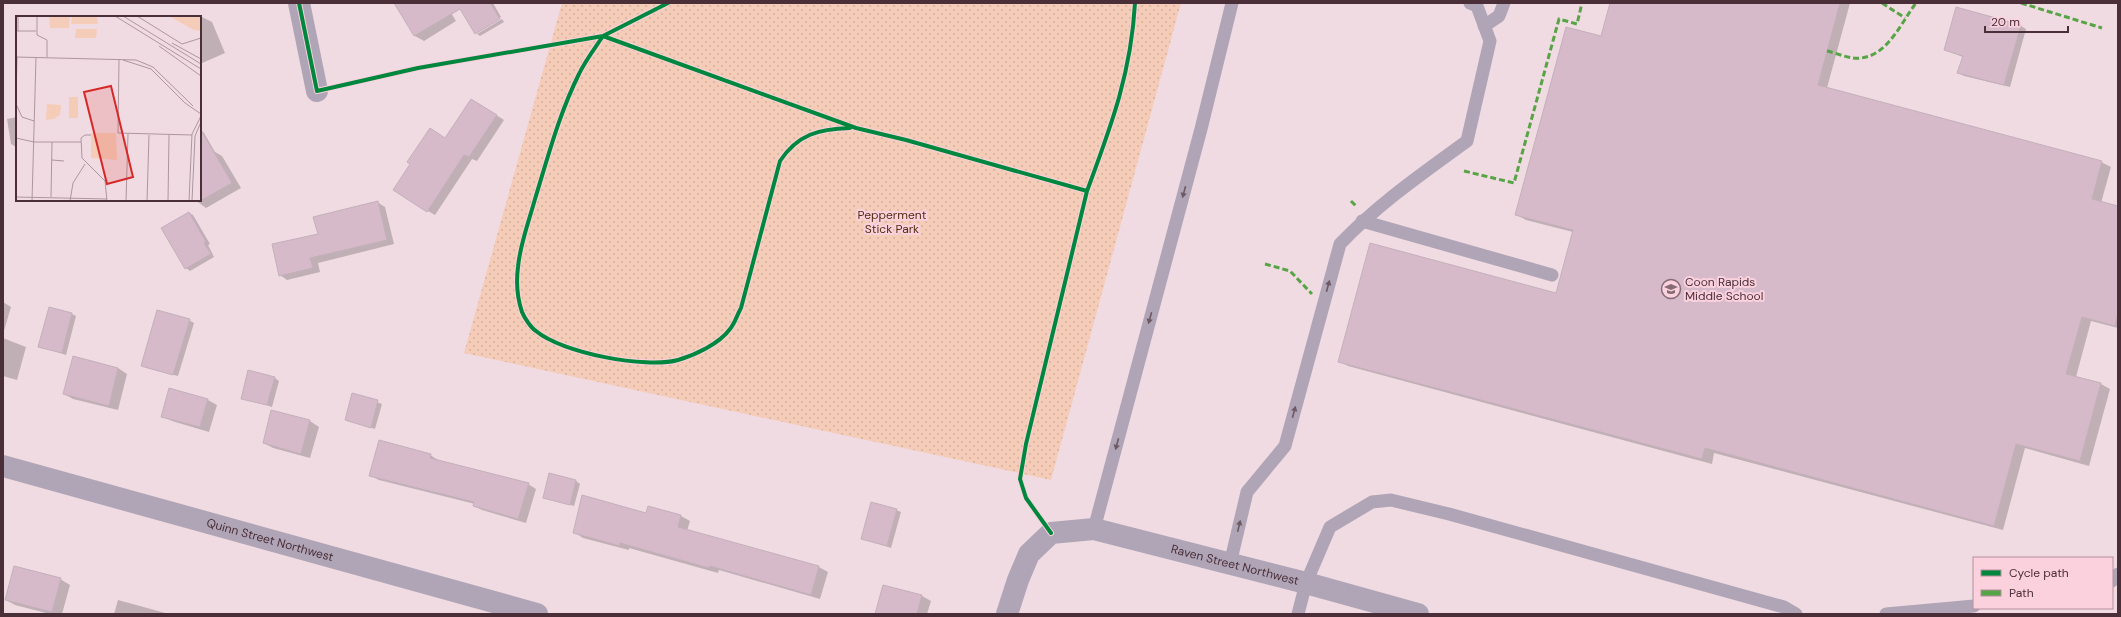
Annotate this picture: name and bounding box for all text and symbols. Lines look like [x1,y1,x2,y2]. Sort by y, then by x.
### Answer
scale bar [1985,8,2068,34]
text: 20 m [1991,14,2020,30]
inset map [16,16,201,201]
one-way arrow [1181,187,1187,199]
park label: Pepperment Stick Park [858,207,927,237]
place label: Coon Rapids Middle School [1685,274,1763,304]
school or university icon: Coon Rapids Middle School [1660,278,1682,300]
one-way arrow [1325,280,1331,292]
one-way arrow [1147,312,1153,324]
one-way arrow [1292,406,1298,418]
one-way arrow [1114,438,1120,450]
street label: Quinn Street Northwest [205,515,336,565]
one-way arrow [1236,519,1242,532]
street label: Raven Street Northwest [1169,541,1301,589]
legend [1973,557,2113,609]
text: Cycle path [2009,565,2069,581]
text: Path [2009,585,2034,601]

